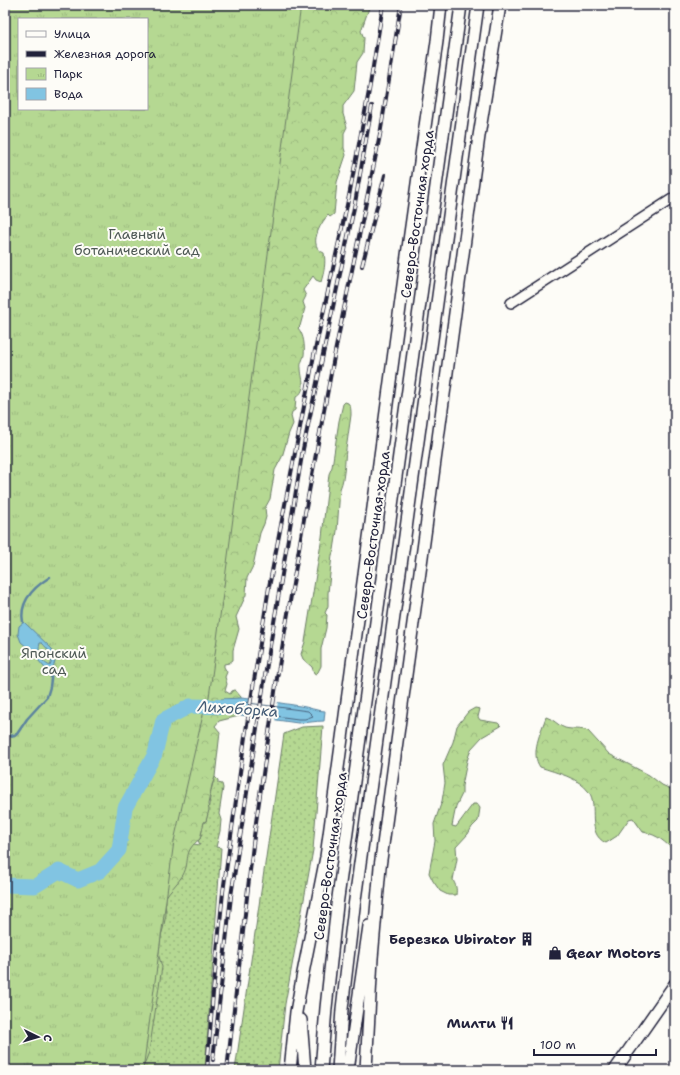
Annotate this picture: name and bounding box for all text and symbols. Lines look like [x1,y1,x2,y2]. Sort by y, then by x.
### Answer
legend [18,18,148,110]
text: Улица [54,26,91,42]
text: Железная дорога [54,46,157,62]
text: Парк [54,66,83,82]
text: Вода [54,86,83,102]
street label: Северо-Восточная хорда [396,129,438,299]
park label: Главный ботанический сад [74,225,200,259]
street label: Северо-Восточная хорда [352,450,394,620]
park label: Японский сад [21,644,87,678]
water label: Лихоборка [196,696,279,722]
street label: Северо-Восточная хорда [309,771,351,941]
place label: Березка Ubirator [389,930,516,948]
building icon: Березка Ubirator [519,931,535,947]
place label: Gear Motors [566,944,661,962]
shop icon: Gear Motors [547,945,563,961]
place label: Милти [446,1014,496,1032]
restaurant icon: Милти [499,1015,515,1031]
north arrow [18,1017,58,1057]
scale bar [534,1031,656,1057]
text: С [40,1034,55,1042]
text: 100 m [540,1037,576,1053]

